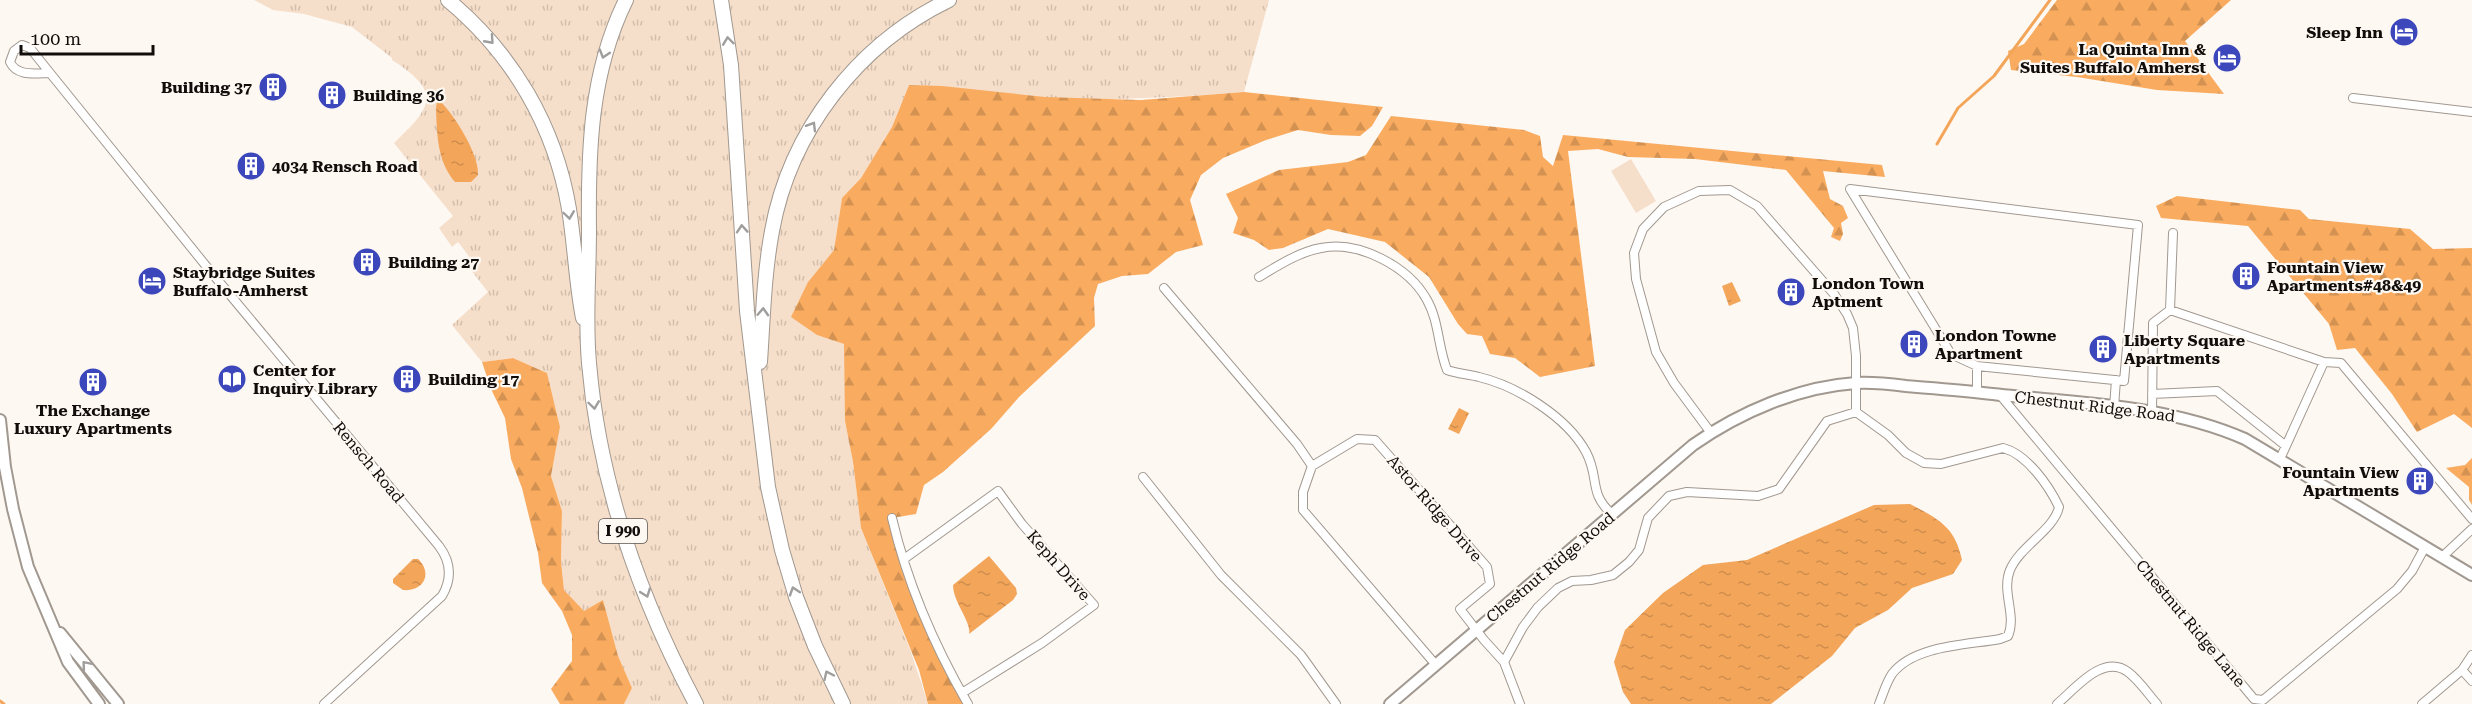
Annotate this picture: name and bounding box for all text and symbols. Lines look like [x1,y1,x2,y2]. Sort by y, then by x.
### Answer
hotel icon: Sleep Inn [2388,16,2420,48]
scale bar [21,18,153,56]
place label: Sleep Inn [2306,23,2383,42]
text: 100 m [30,28,81,49]
one-way arrow [483,33,494,44]
one-way arrow [722,36,735,45]
place label: La Quinta Inn & Suites Buffalo Amherst [2020,40,2206,77]
hotel icon: La Quinta Inn & Suites Buffalo Amherst [2211,42,2243,74]
one-way arrow [599,48,611,59]
building icon: Building 37 [257,71,289,103]
place label: Building 37 [161,78,252,97]
building icon: Building 36 [316,79,348,111]
place label: Building 36 [353,86,444,105]
one-way arrow [805,122,817,132]
building icon: 4034 Rensch Road [235,150,267,182]
place label: 4034 Rensch Road [272,157,418,176]
one-way arrow [563,210,575,220]
one-way arrow [735,224,748,233]
building icon: Building 27 [351,246,383,278]
place label: Building 27 [388,253,479,272]
place label: Fountain View Apartments#48&49 [2267,258,2421,295]
building icon: Fountain View Apartments#48&49 [2230,260,2262,292]
place label: Staybridge Suites Buffalo-Amherst [173,263,315,300]
hotel icon: Staybridge Suites Buffalo-Amherst [136,265,168,297]
place label: London Town Aptment [1812,274,1924,311]
building icon: London Town Aptment [1775,276,1807,308]
one-way arrow [756,308,769,317]
place label: London Towne Apartment [1935,326,2057,363]
building icon: London Towne Apartment [1898,328,1930,360]
place label: Liberty Square Apartments [2124,331,2245,368]
building icon: Liberty Square Apartments [2087,333,2119,365]
place label: Center for Inquiry Library [253,361,378,398]
library icon: Center for Inquiry Library [216,363,248,395]
building icon: Building 17 [391,363,423,395]
building icon: The Exchange Luxury Apartments [77,366,109,398]
place label: Building 17 [428,370,519,389]
street label: Chestnut Ridge Road [2014,387,2176,426]
one-way arrow [588,400,600,410]
place label: The Exchange Luxury Apartments [14,401,172,438]
street label: Rensch Road [329,418,408,507]
street label: Astor Ridge Drive [1383,451,1486,566]
place label: Fountain View Apartments [2283,463,2399,500]
building icon: Fountain View Apartments [2404,465,2436,497]
street label: Chestnut Ridge Road [1482,508,1618,627]
road number: I 990 [599,519,647,543]
street label: Keph Drive [1023,526,1094,604]
street label: Chestnut Ridge Lane [2132,556,2250,691]
one-way arrow [789,586,802,597]
one-way arrow [638,587,651,597]
one-way arrow [82,661,93,672]
one-way arrow [823,671,835,682]

